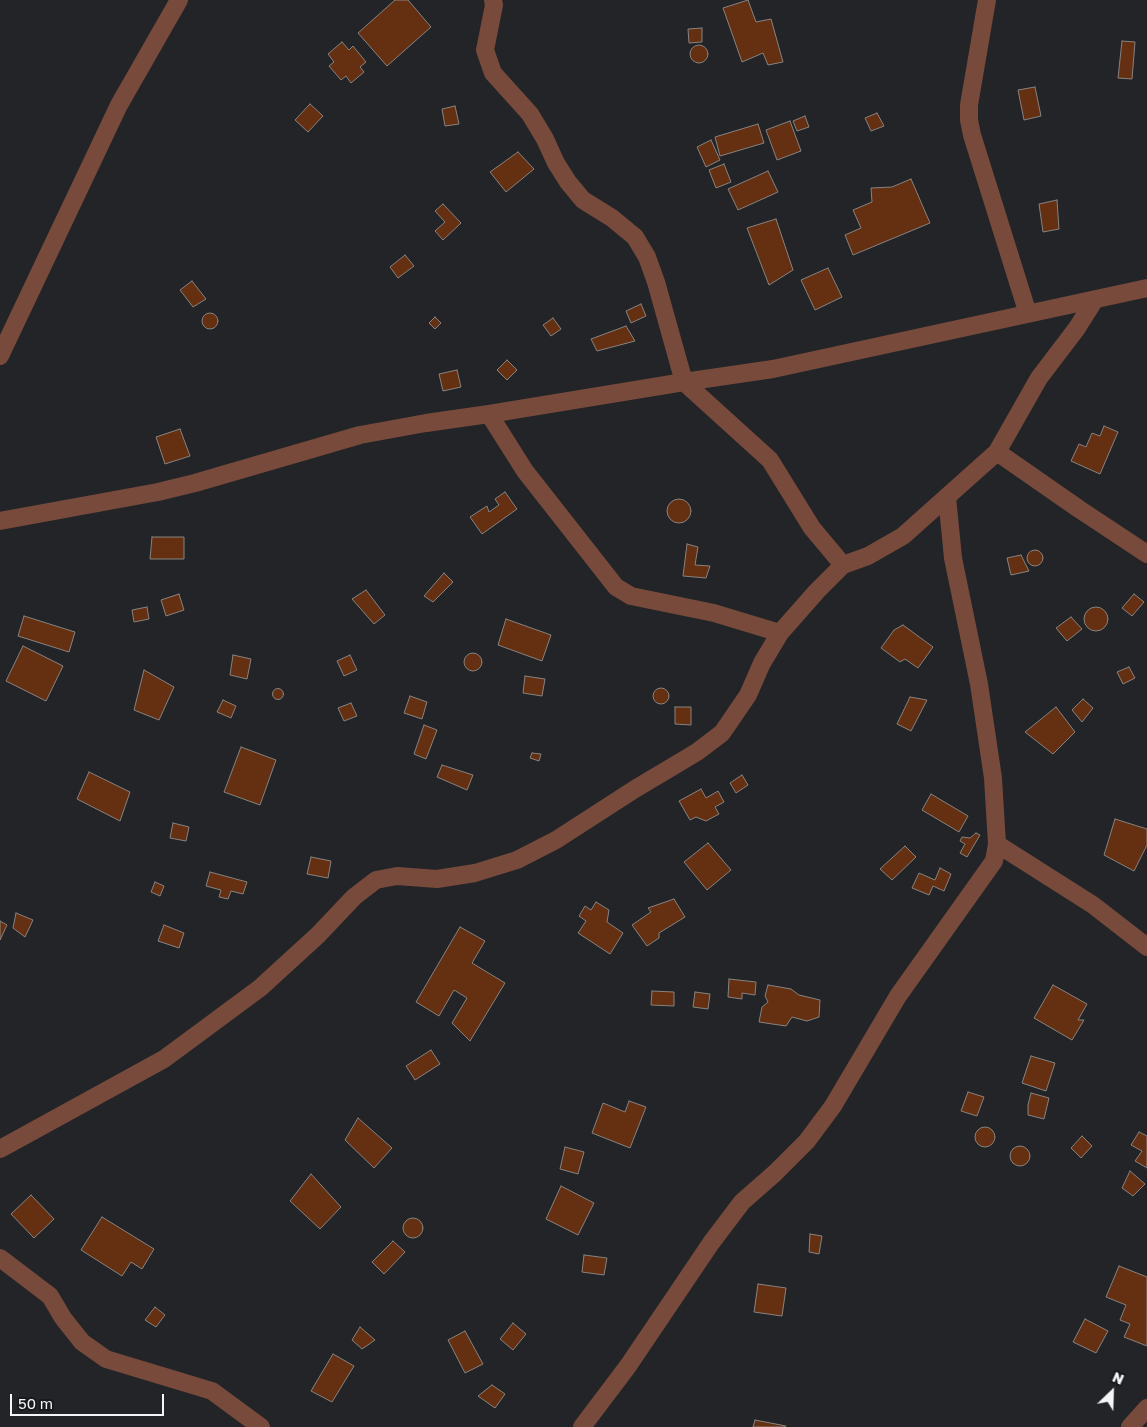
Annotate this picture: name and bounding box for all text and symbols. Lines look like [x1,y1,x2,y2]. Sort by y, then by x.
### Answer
north arrow [1087,1367,1137,1417]
text: N [1110,1368,1127,1388]
scale bar [12,1384,166,1416]
text: 50 m [18,1394,53,1412]

